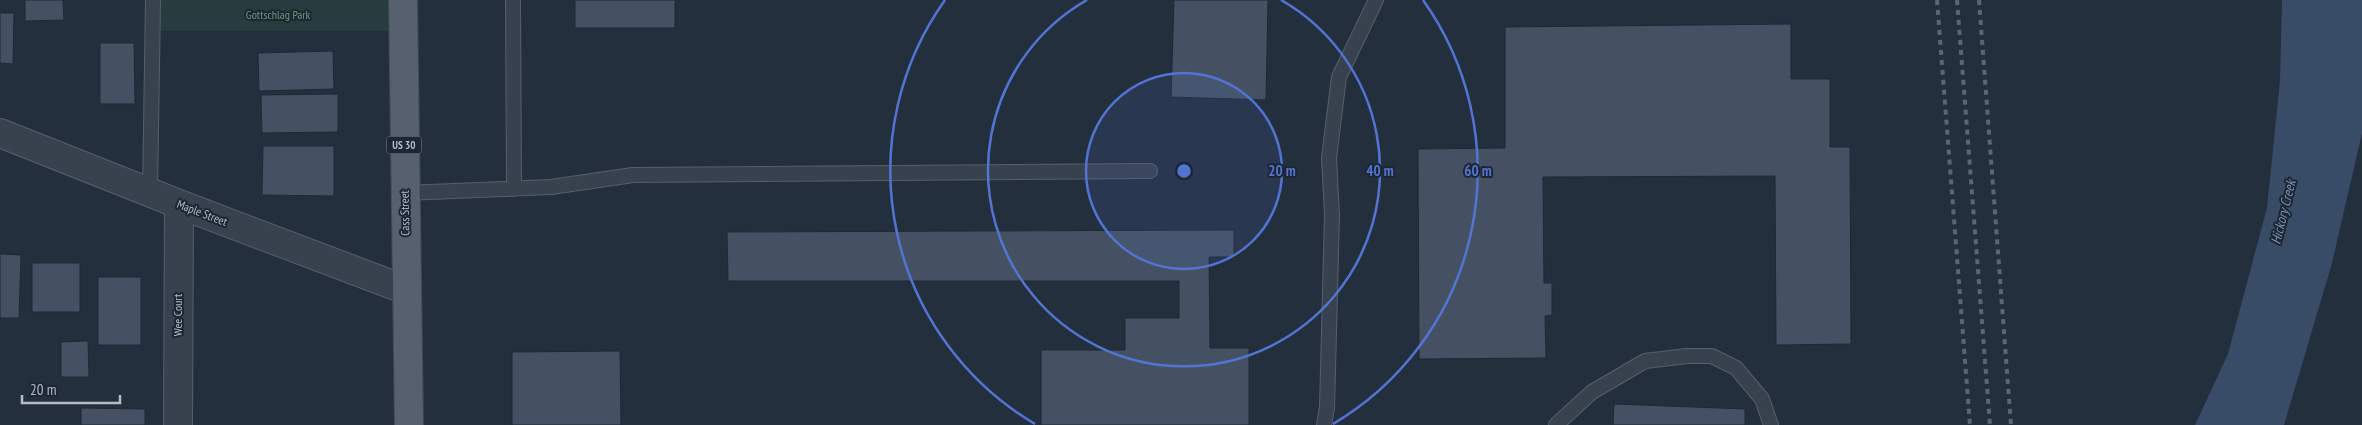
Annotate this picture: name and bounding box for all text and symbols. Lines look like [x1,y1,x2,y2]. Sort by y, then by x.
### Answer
park label: Gottschlag Park [246,7,311,22]
road number: US 30 [386,136,422,154]
text: 20 m [1268,161,1296,180]
text: 40 m [1366,161,1394,180]
text: 60 m [1464,161,1492,180]
centre of rings [1175,162,1193,180]
water label: Hickory Creek [2266,177,2300,246]
street label: Cass Street [397,189,412,236]
street label: Maple Street [175,196,230,229]
street label: Wee Court [170,293,185,336]
scale bar [22,372,120,404]
text: 20 m [30,380,56,399]

